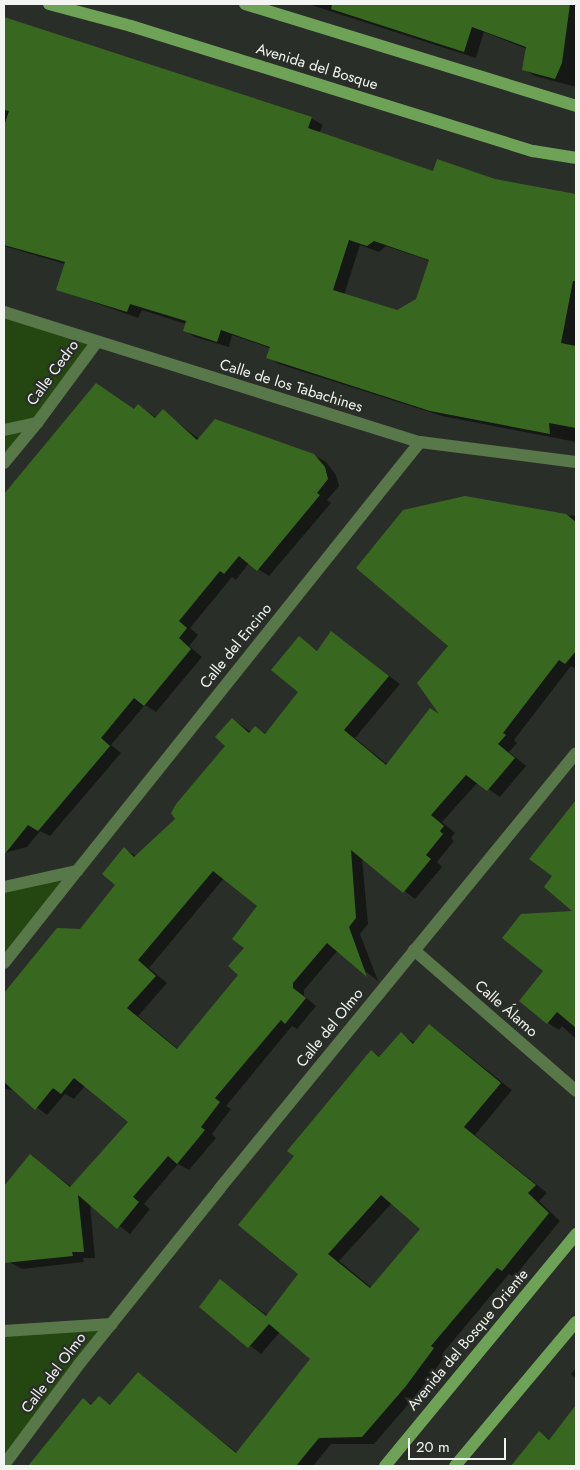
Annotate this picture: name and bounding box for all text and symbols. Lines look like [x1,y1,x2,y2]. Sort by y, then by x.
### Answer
street label: Avenida del Bosque [254,40,380,94]
street label: Calle Cedro [23,337,83,409]
street label: Calle de los Tabachines [217,356,365,416]
street label: Calle del Encino [196,600,276,692]
street label: Calle Álamo [471,977,541,1041]
street label: Calle del Olmo [293,985,367,1071]
street label: Avenida del Bosque Oriente [404,1266,532,1414]
street label: Calle del Olmo [18,1329,90,1417]
scale bar [410,1428,508,1460]
text: 20 m [416,1436,450,1458]

